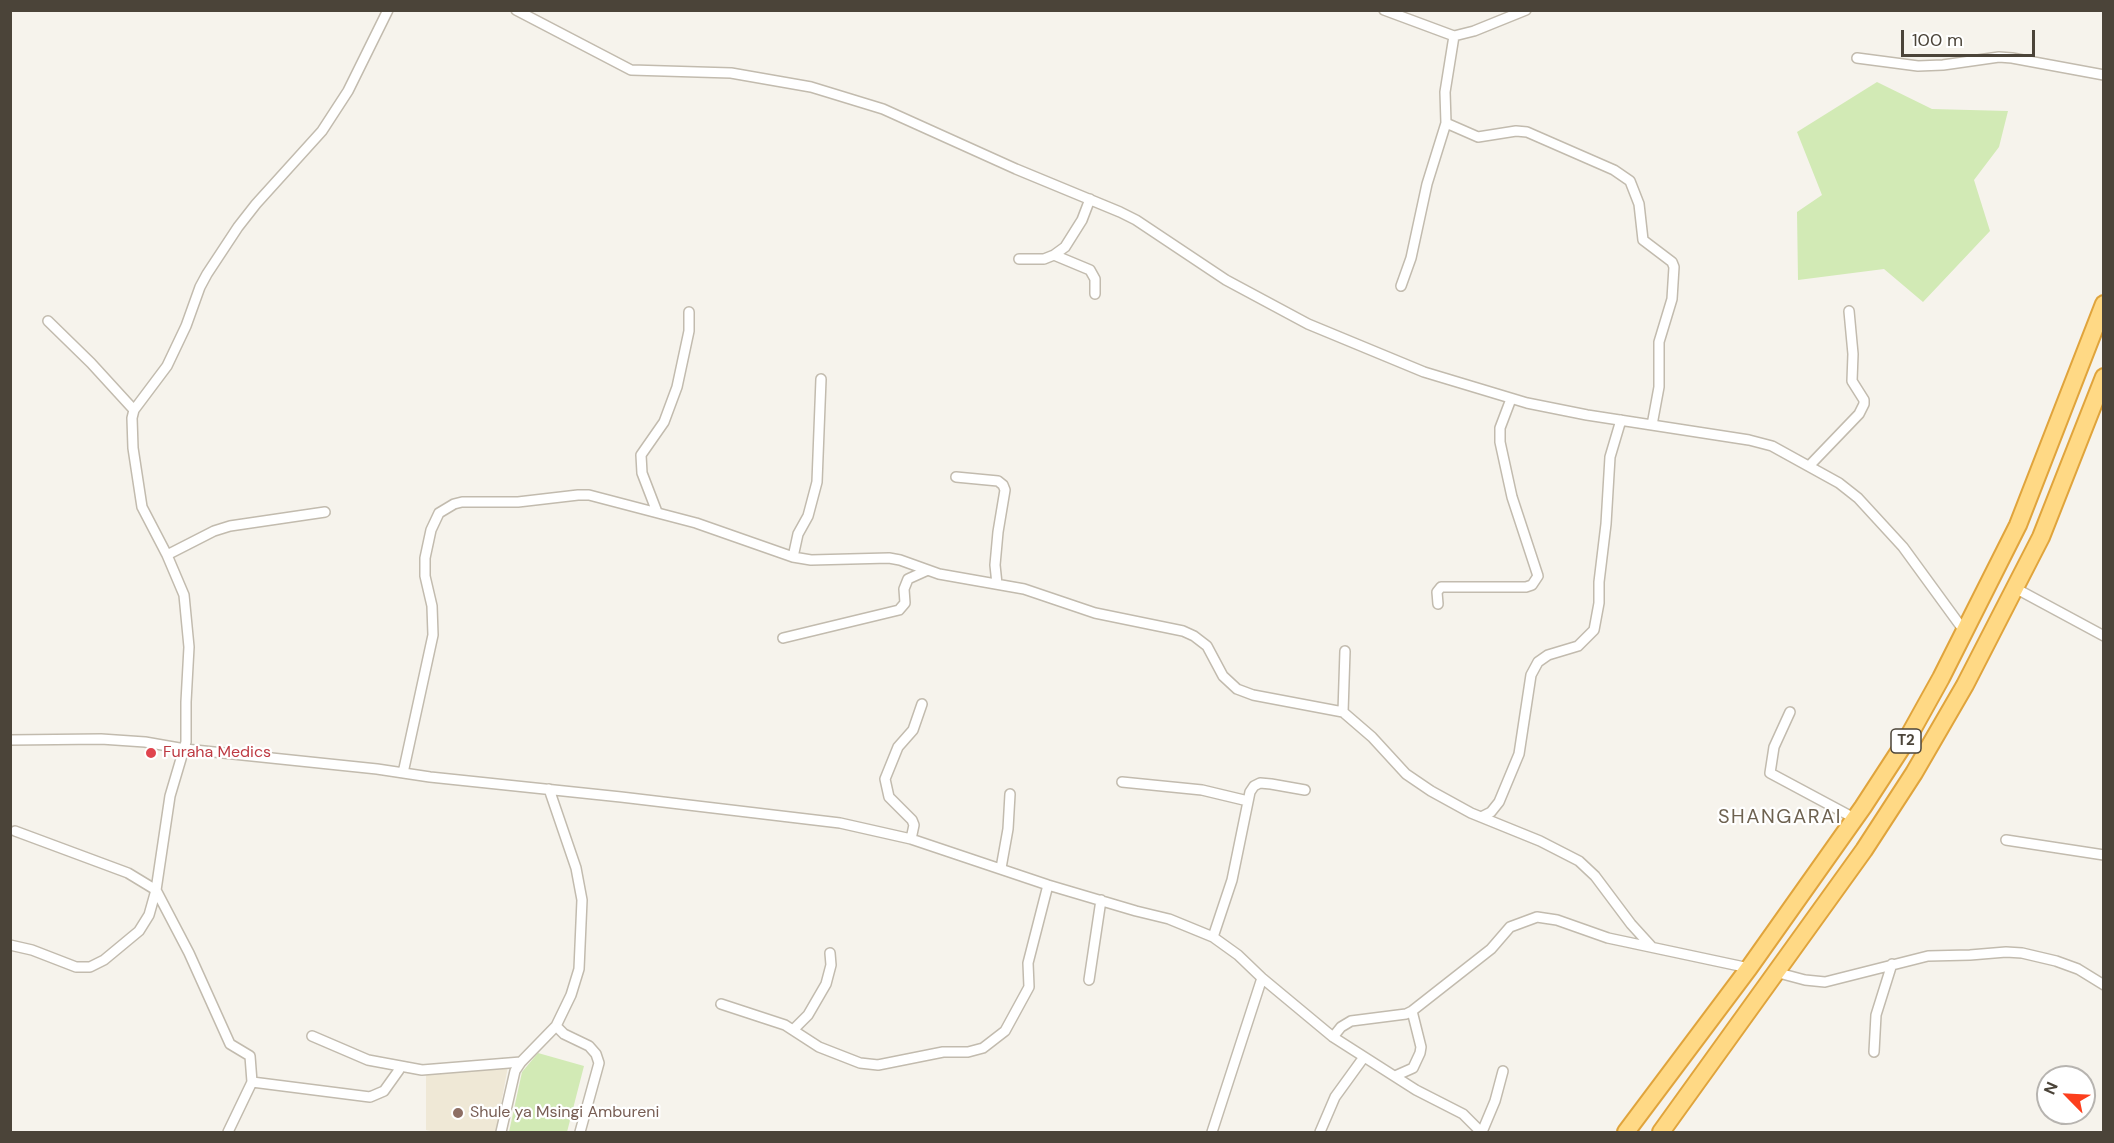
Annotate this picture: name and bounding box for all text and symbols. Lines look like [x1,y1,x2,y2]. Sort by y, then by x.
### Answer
scale bar [1904,18,2038,56]
text: 100 m [1912,28,1963,52]
road number: T2 [1891,729,1921,753]
place label: Furaha Medics [163,743,271,763]
marker: Furaha Medics [144,746,158,760]
district label: SHANGARAI [1718,806,1842,830]
north arrow [2036,1065,2096,1125]
text: N [2039,1079,2063,1098]
place label: Shule ya Msingi Ambureni [470,1103,659,1123]
marker: Shule ya Msingi Ambureni [451,1106,465,1120]

